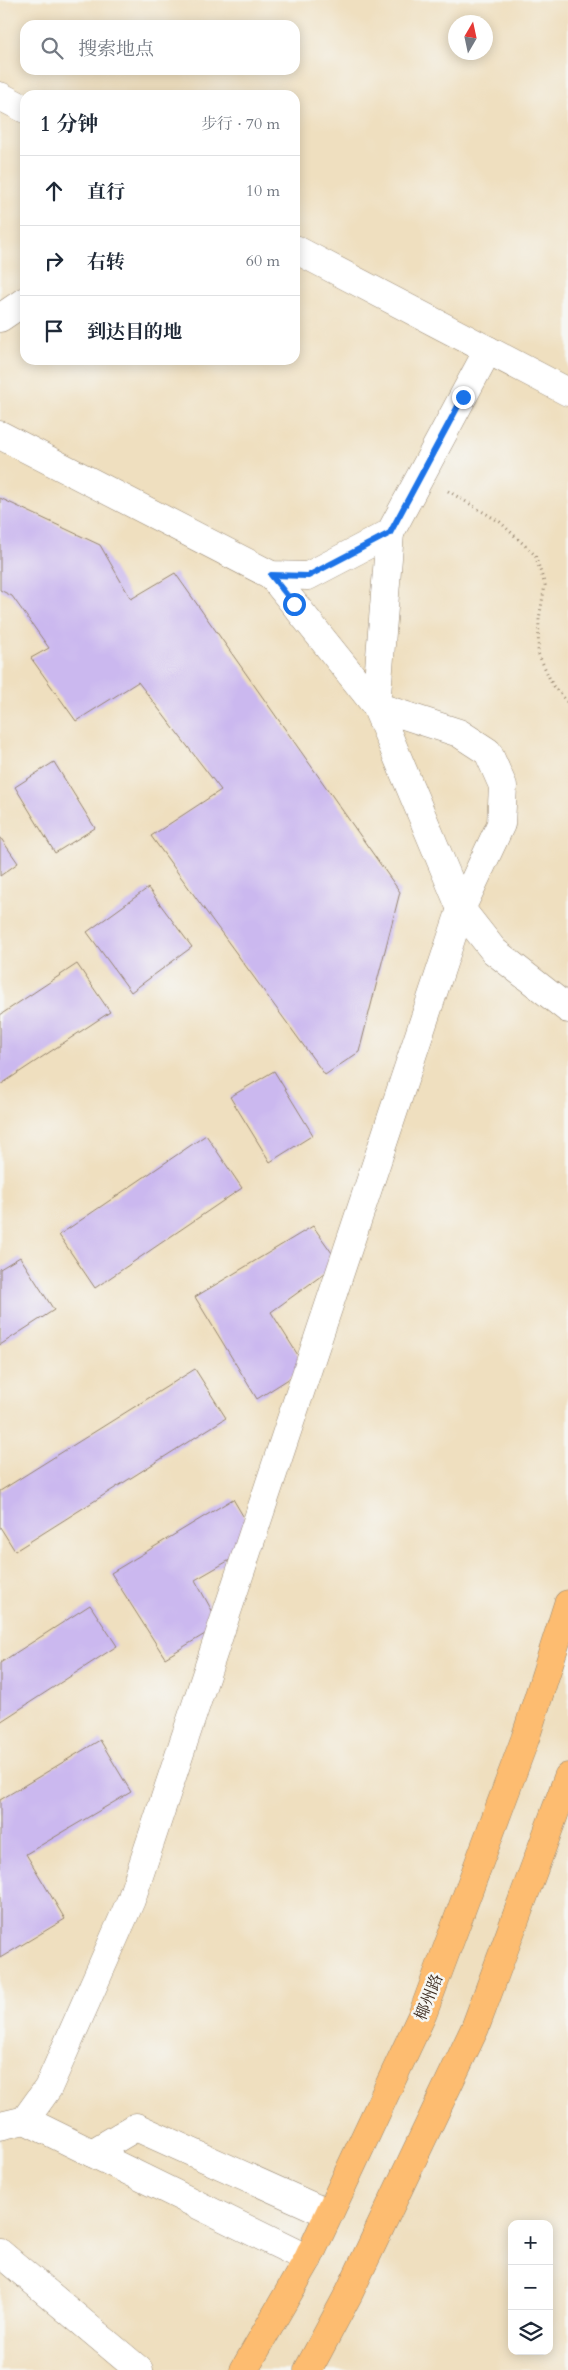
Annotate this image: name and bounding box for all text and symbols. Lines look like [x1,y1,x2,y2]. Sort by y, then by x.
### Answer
north arrow [448,15,493,60]
search box [20,20,300,75]
icon: search [38,34,66,62]
text: 搜索地点 [78,36,154,62]
text: 1 分钟 [40,110,98,139]
text: 步行 · 70 m [201,113,280,135]
icon: ahead [40,177,68,205]
text: 直行 [87,179,125,205]
text: 10 m [246,180,280,202]
icon: right [40,247,68,275]
text: 右转 [87,249,125,275]
text: 60 m [246,250,280,272]
icon: arrive [40,317,68,345]
text: 到达目的地 [87,319,182,345]
route end [452,386,475,409]
route start [283,593,306,616]
street label: 椰州路 [410,1971,448,2023]
map controls [508,2220,553,2355]
button: + [508,2220,553,2265]
button: − [508,2265,553,2310]
button: layers [508,2310,553,2355]

